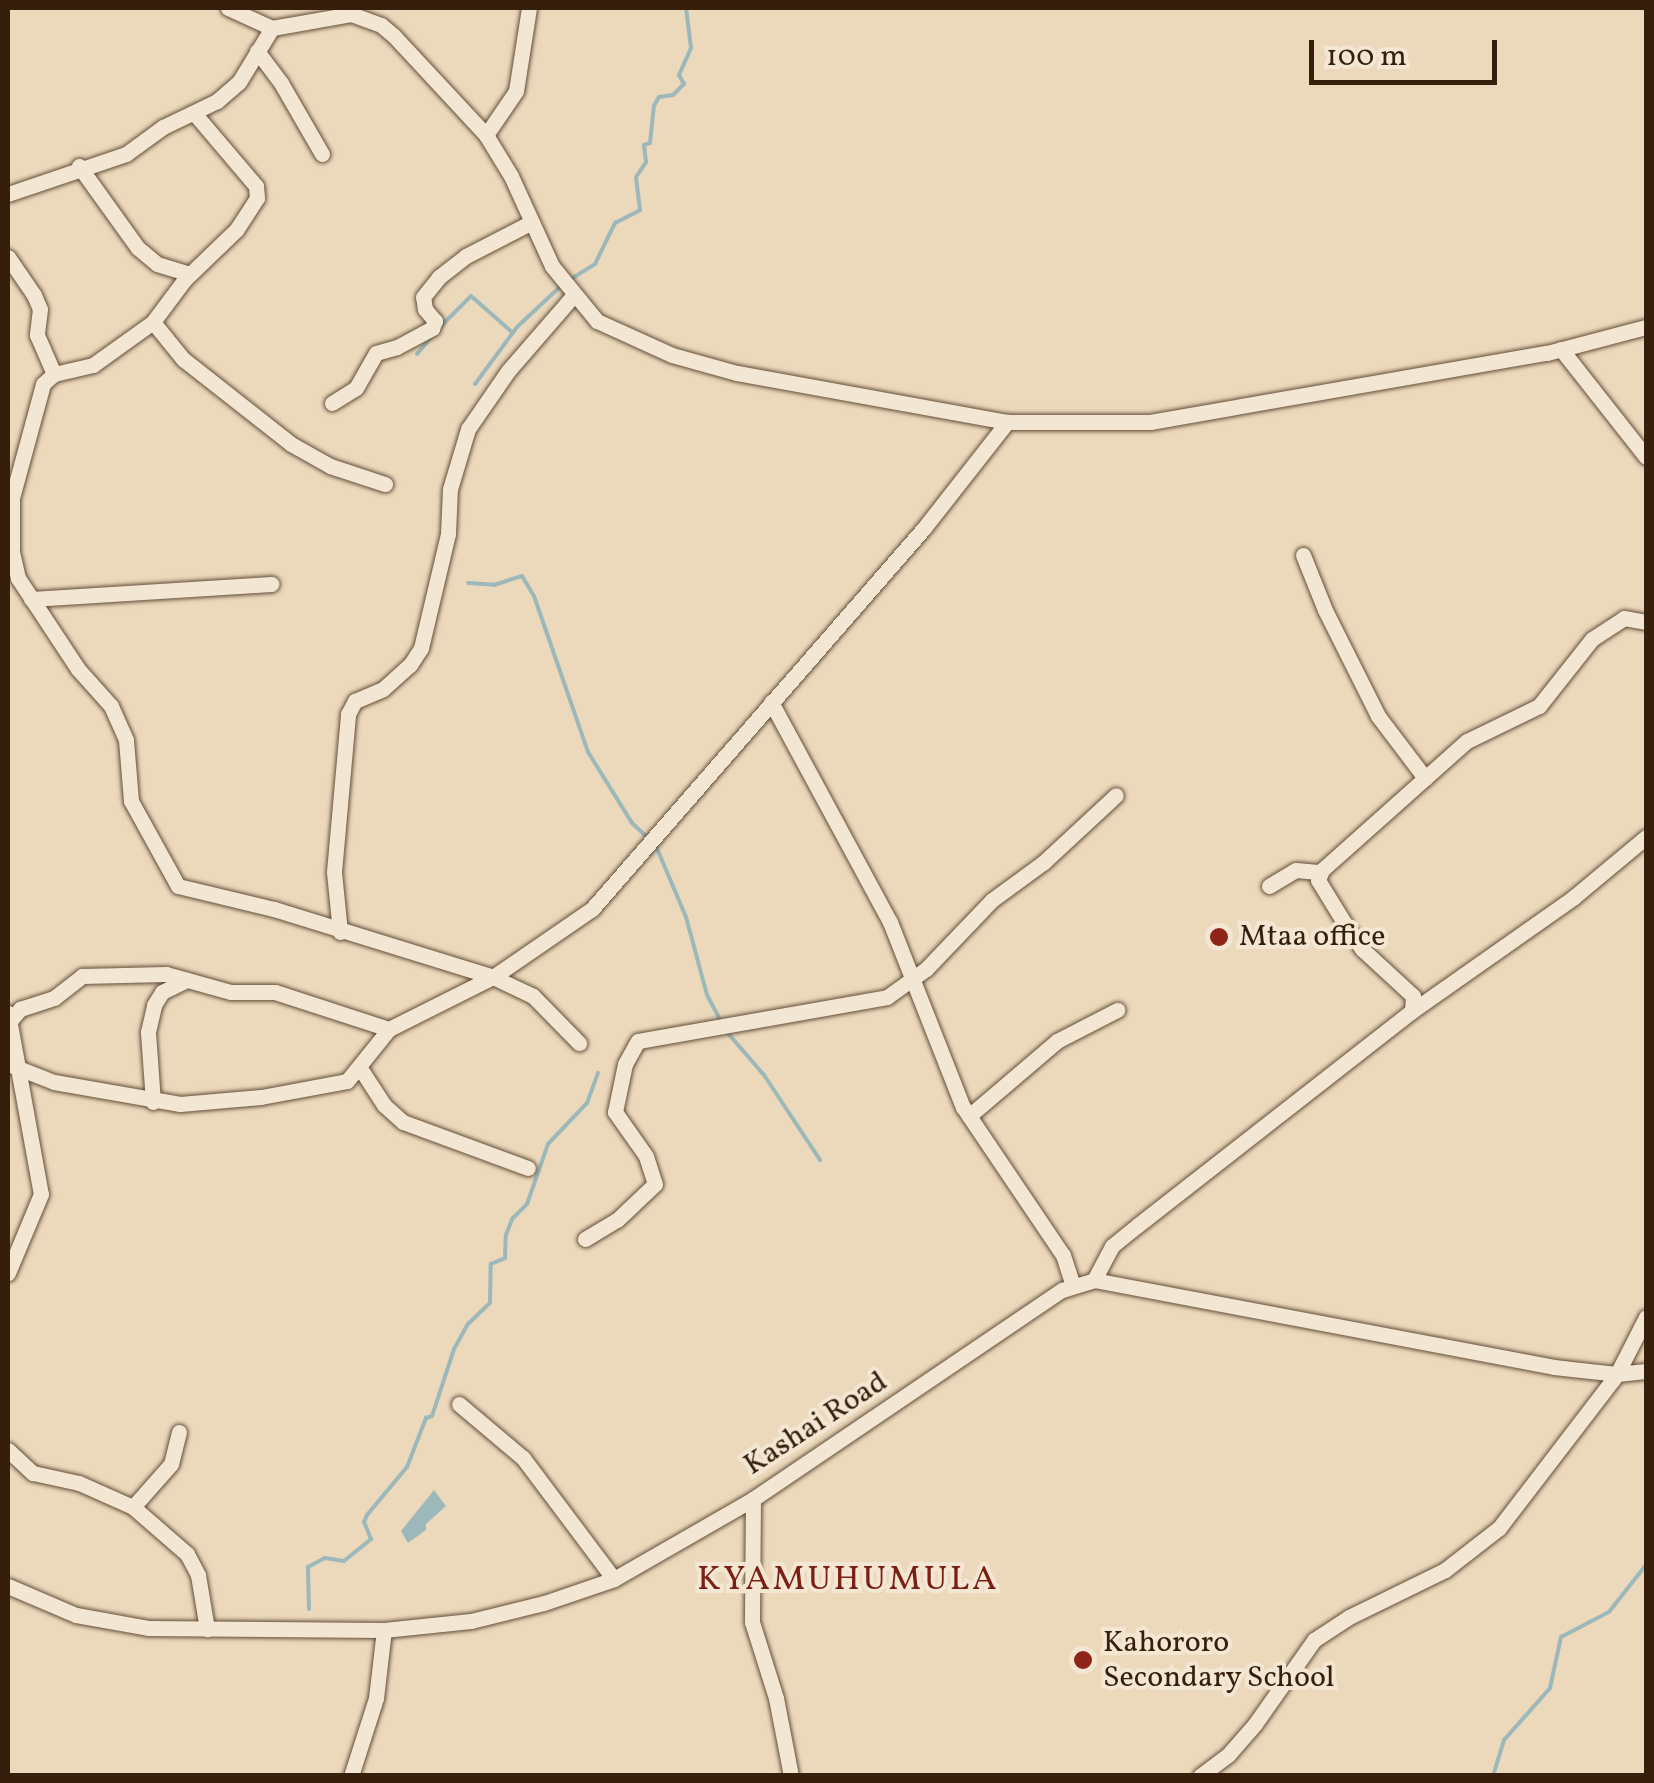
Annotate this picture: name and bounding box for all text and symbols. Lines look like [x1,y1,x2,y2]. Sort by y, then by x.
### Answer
scale bar [1314,20,1502,82]
text: 100 m [1326,36,1407,78]
place label: Mtaa office [1239,919,1385,955]
marker: Mtaa office [1208,926,1230,948]
street label: Kashai Road [738,1364,894,1484]
district label: KYAMUHUMULA [697,1559,999,1601]
place label: Kahororo Secondary School [1103,1625,1335,1696]
marker: Kahororo Secondary School [1072,1649,1094,1671]

